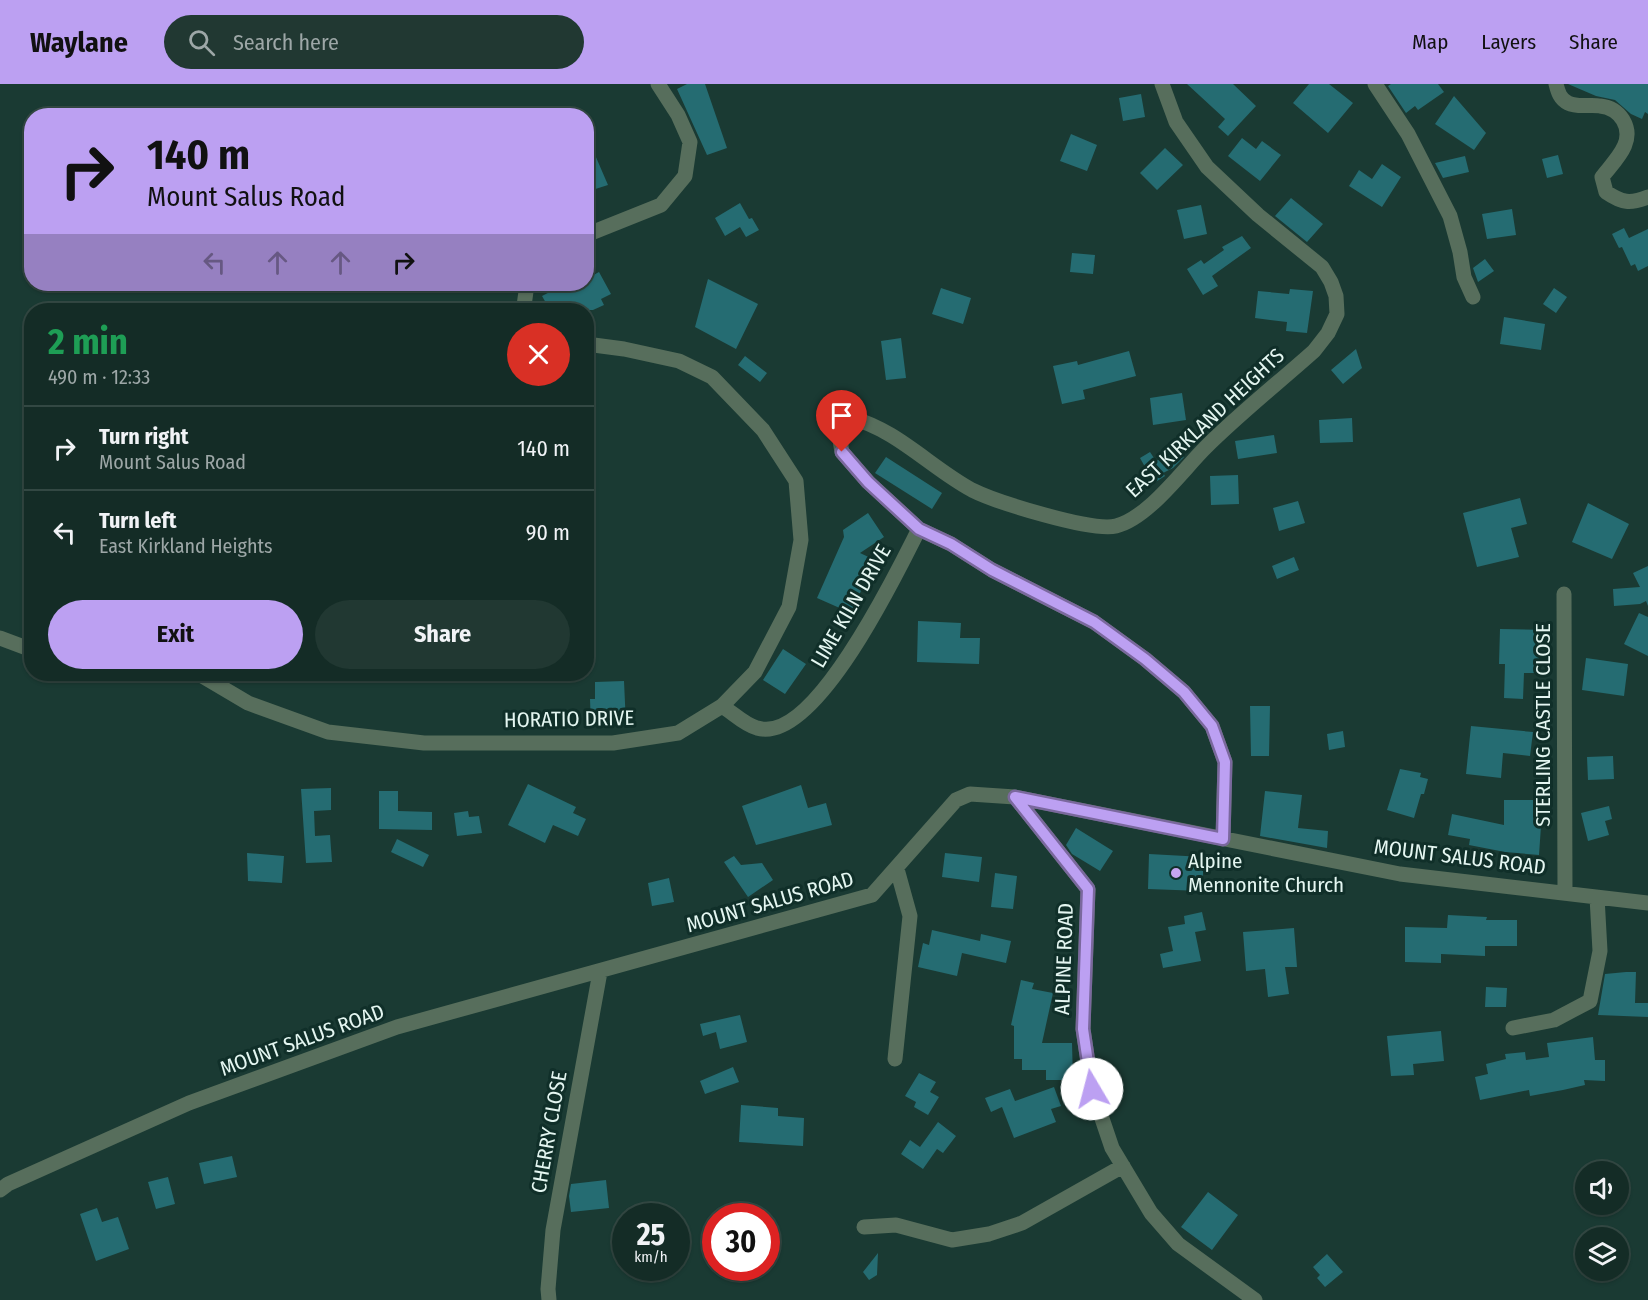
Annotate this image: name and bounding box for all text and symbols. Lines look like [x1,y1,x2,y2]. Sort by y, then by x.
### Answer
search box [164,15,584,69]
text: Waylane [30,26,128,59]
icon: search [185,26,218,59]
text: Search here [233,29,339,56]
text: Map [1412,29,1448,55]
text: Layers [1481,29,1536,55]
text: Share [1569,29,1618,55]
text: 140 m [147,130,250,180]
icon: right [48,132,126,210]
text: Mount Salus Road [147,181,345,213]
icon: left [198,246,231,279]
icon: ahead [261,246,294,279]
icon: ahead [324,246,357,279]
icon: right [387,246,420,279]
text: 2 min [48,320,128,364]
button: close [507,323,570,386]
street label: EAST KIRKLAND HEIGHTS [1120,343,1290,503]
text: 490 m · 12:33 [48,365,150,389]
pin [816,390,867,452]
icon: arrive [825,399,858,432]
text: Turn right [99,423,188,450]
icon: right [48,432,81,465]
text: 140 m [517,435,570,462]
text: Mount Salus Road [99,450,246,474]
text: Turn left [99,507,177,534]
icon: left [48,516,81,549]
text: 90 m [526,519,570,546]
text: East Kirkland Heights [99,534,273,558]
street label: LIME KILN DRIVE [805,540,897,672]
button: Exit [48,600,303,669]
button: Share [315,600,570,669]
street label: STERLING CASTLE CLOSE [1530,623,1556,827]
street label: HORATIO DRIVE [504,705,635,733]
street label: MOUNT SALUS ROAD [1373,834,1547,880]
place label: Alpine Mennonite Church [1188,848,1344,898]
street label: MOUNT SALUS ROAD [683,866,857,938]
marker: Alpine Mennonite Church [1169,866,1183,880]
street label: ALPINE ROAD [1049,903,1079,1015]
street label: MOUNT SALUS ROAD [216,998,388,1082]
position arrow [1060,1057,1124,1121]
street label: CHERRY CLOSE [525,1069,573,1195]
map controls [1575,1161,1629,1281]
button: sound [1575,1161,1629,1215]
speed limit sign: 30 [702,1203,780,1281]
text: 25 [637,1217,665,1253]
button: layers [1575,1227,1629,1281]
text: km/h [634,1248,668,1266]

